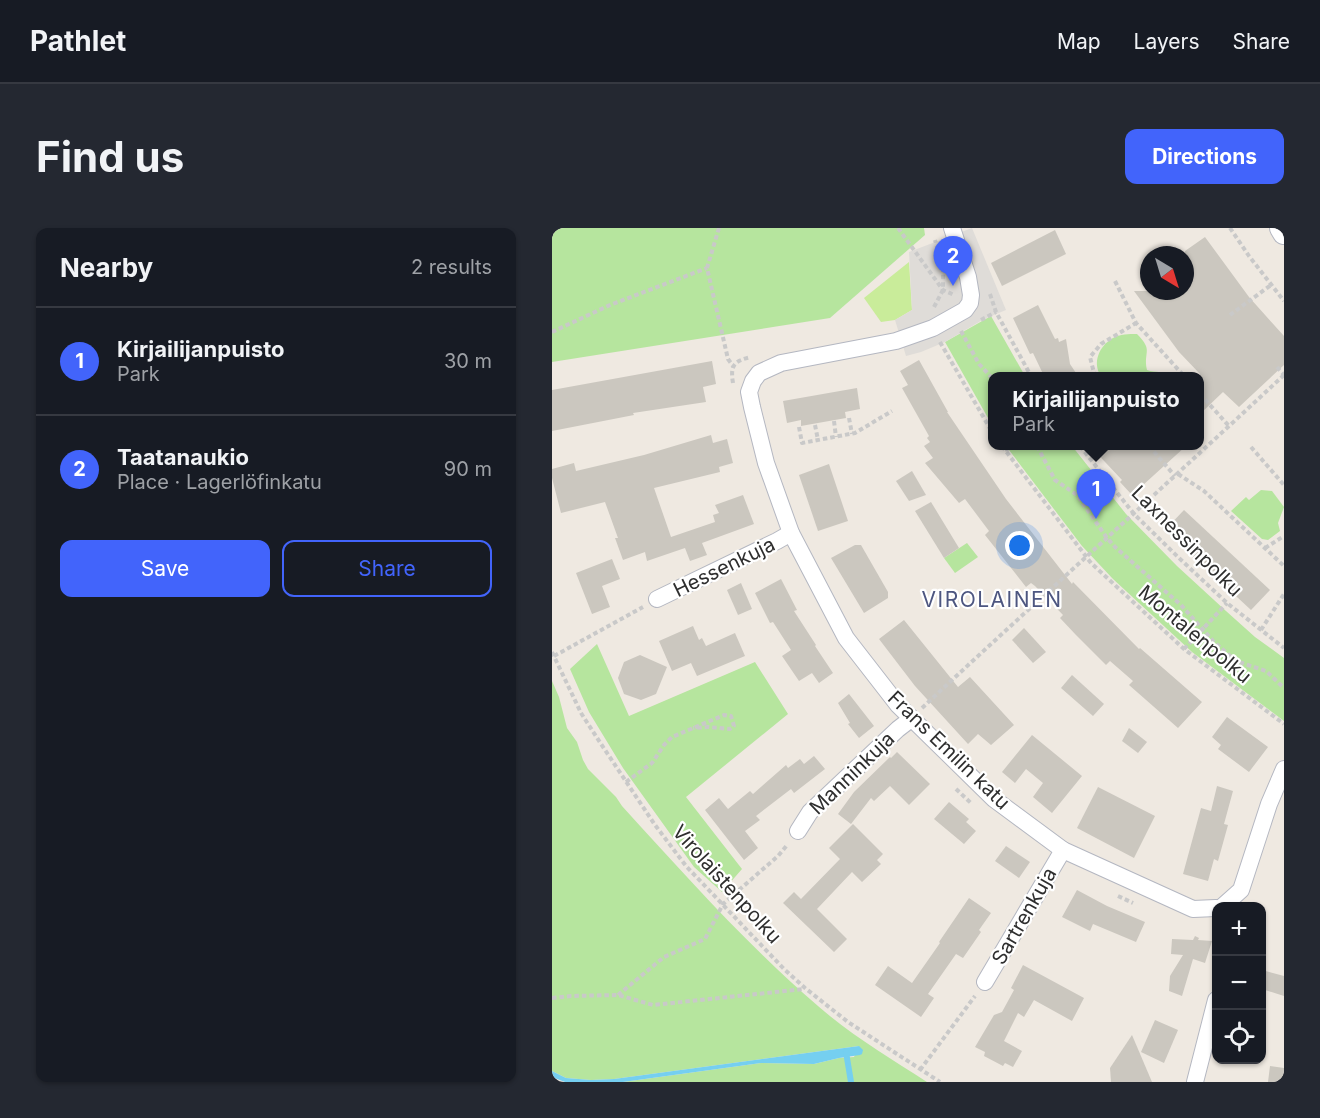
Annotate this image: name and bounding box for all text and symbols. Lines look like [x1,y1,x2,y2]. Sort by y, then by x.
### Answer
text: Pathlet [30,24,126,58]
text: Map [1057,29,1101,54]
text: Layers [1134,29,1200,54]
text: Share [1233,29,1290,54]
button: Directions [1125,129,1284,184]
text: Find us [36,131,184,182]
pin: 2 [934,236,972,286]
north arrow [1140,246,1194,300]
text: Nearby [60,252,153,283]
text: 2 results [411,255,492,279]
text: Kirjailijanpuisto [117,336,284,362]
text: 1 [75,349,84,373]
text: 30 m [444,349,492,373]
text: Park [117,362,160,386]
popup [988,372,1204,450]
text: Kirjailijanpuisto [1012,386,1180,412]
text: Park [1012,412,1055,436]
text: Taatanaukio [117,444,249,470]
text: 2 [73,457,86,481]
text: 90 m [444,457,492,481]
text: Place · Lagerlöfinkatu [117,470,322,494]
pin: 1 [1076,470,1116,519]
street label: Laxnessinpolku [1127,481,1247,601]
your location [1005,531,1034,560]
street label: Hessenkuja [669,532,779,602]
button: Save [60,540,270,597]
button: Share [282,540,492,597]
street label: Montalenpolku [1134,580,1256,688]
district label: VIROLAINEN [922,587,1062,612]
street label: Frans Emilin katu [883,686,1015,814]
street label: Manninkuja [805,727,899,819]
street label: Virolaistenpolku [668,820,786,948]
street label: Sartrenkuja [987,863,1061,969]
map controls [1212,902,1266,1064]
button: + [1212,902,1266,956]
button: − [1212,956,1266,1010]
button: locate [1212,1010,1266,1064]

